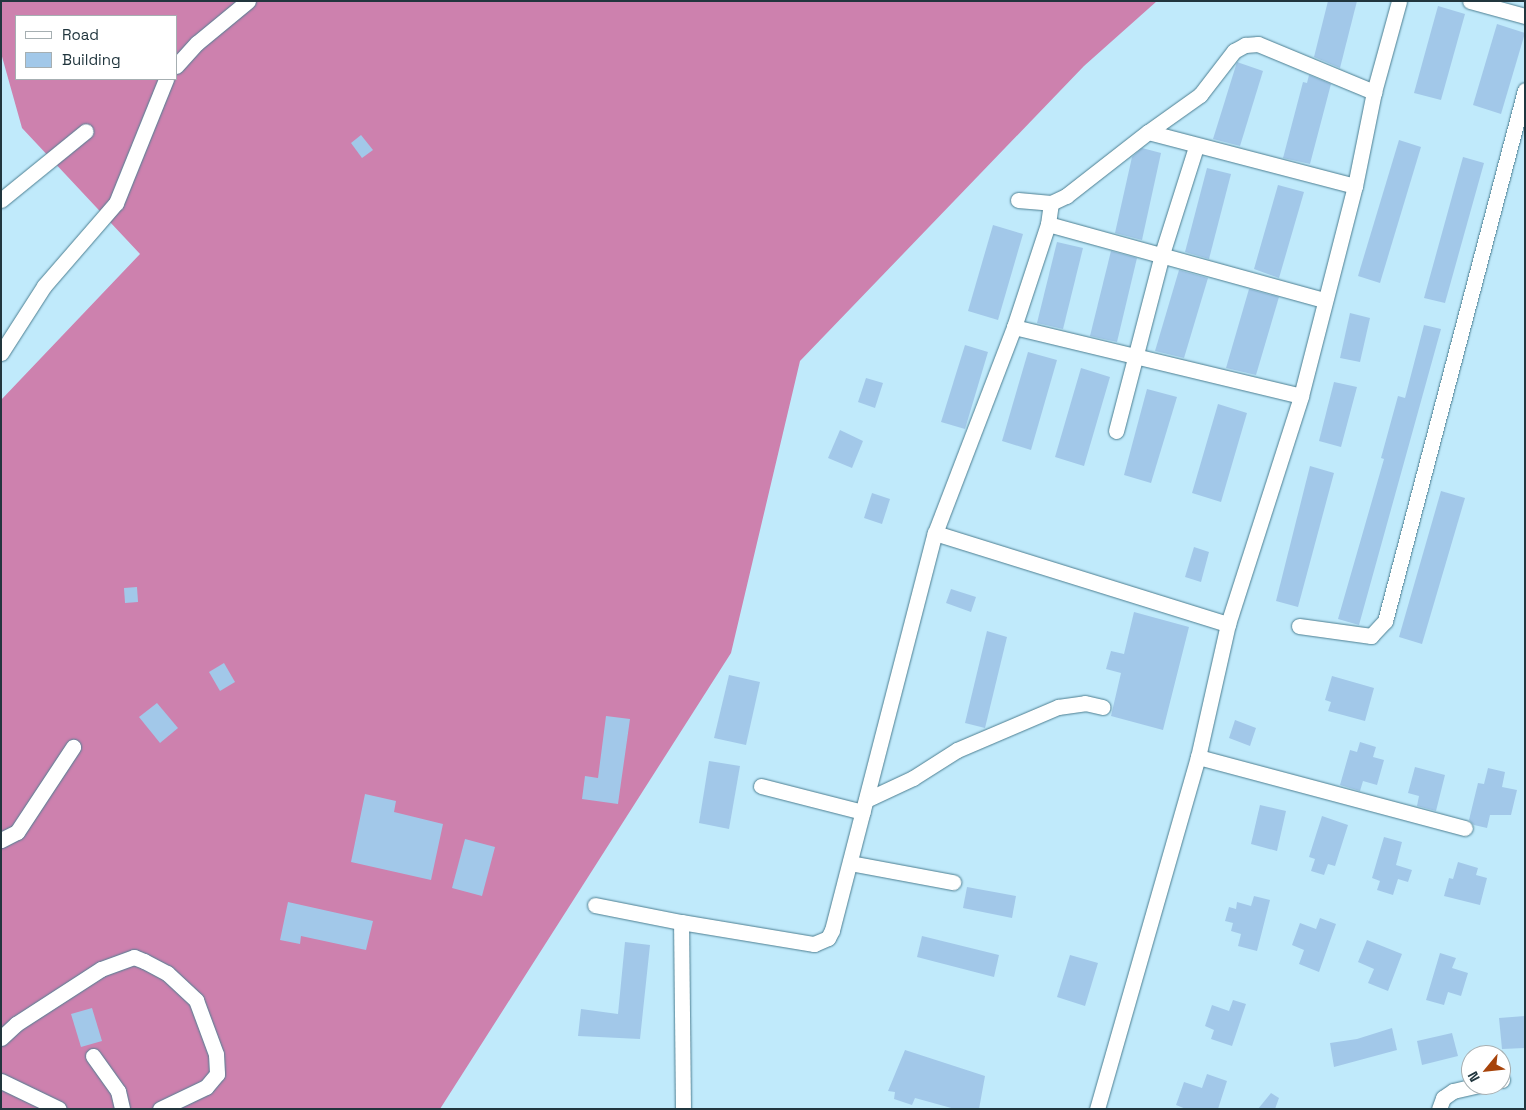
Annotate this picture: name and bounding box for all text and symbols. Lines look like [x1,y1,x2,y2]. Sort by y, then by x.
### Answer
legend [15,15,178,80]
text: Road [62,25,99,44]
text: Building [62,50,121,69]
north arrow [1461,1045,1511,1095]
text: N [1463,1068,1484,1085]

